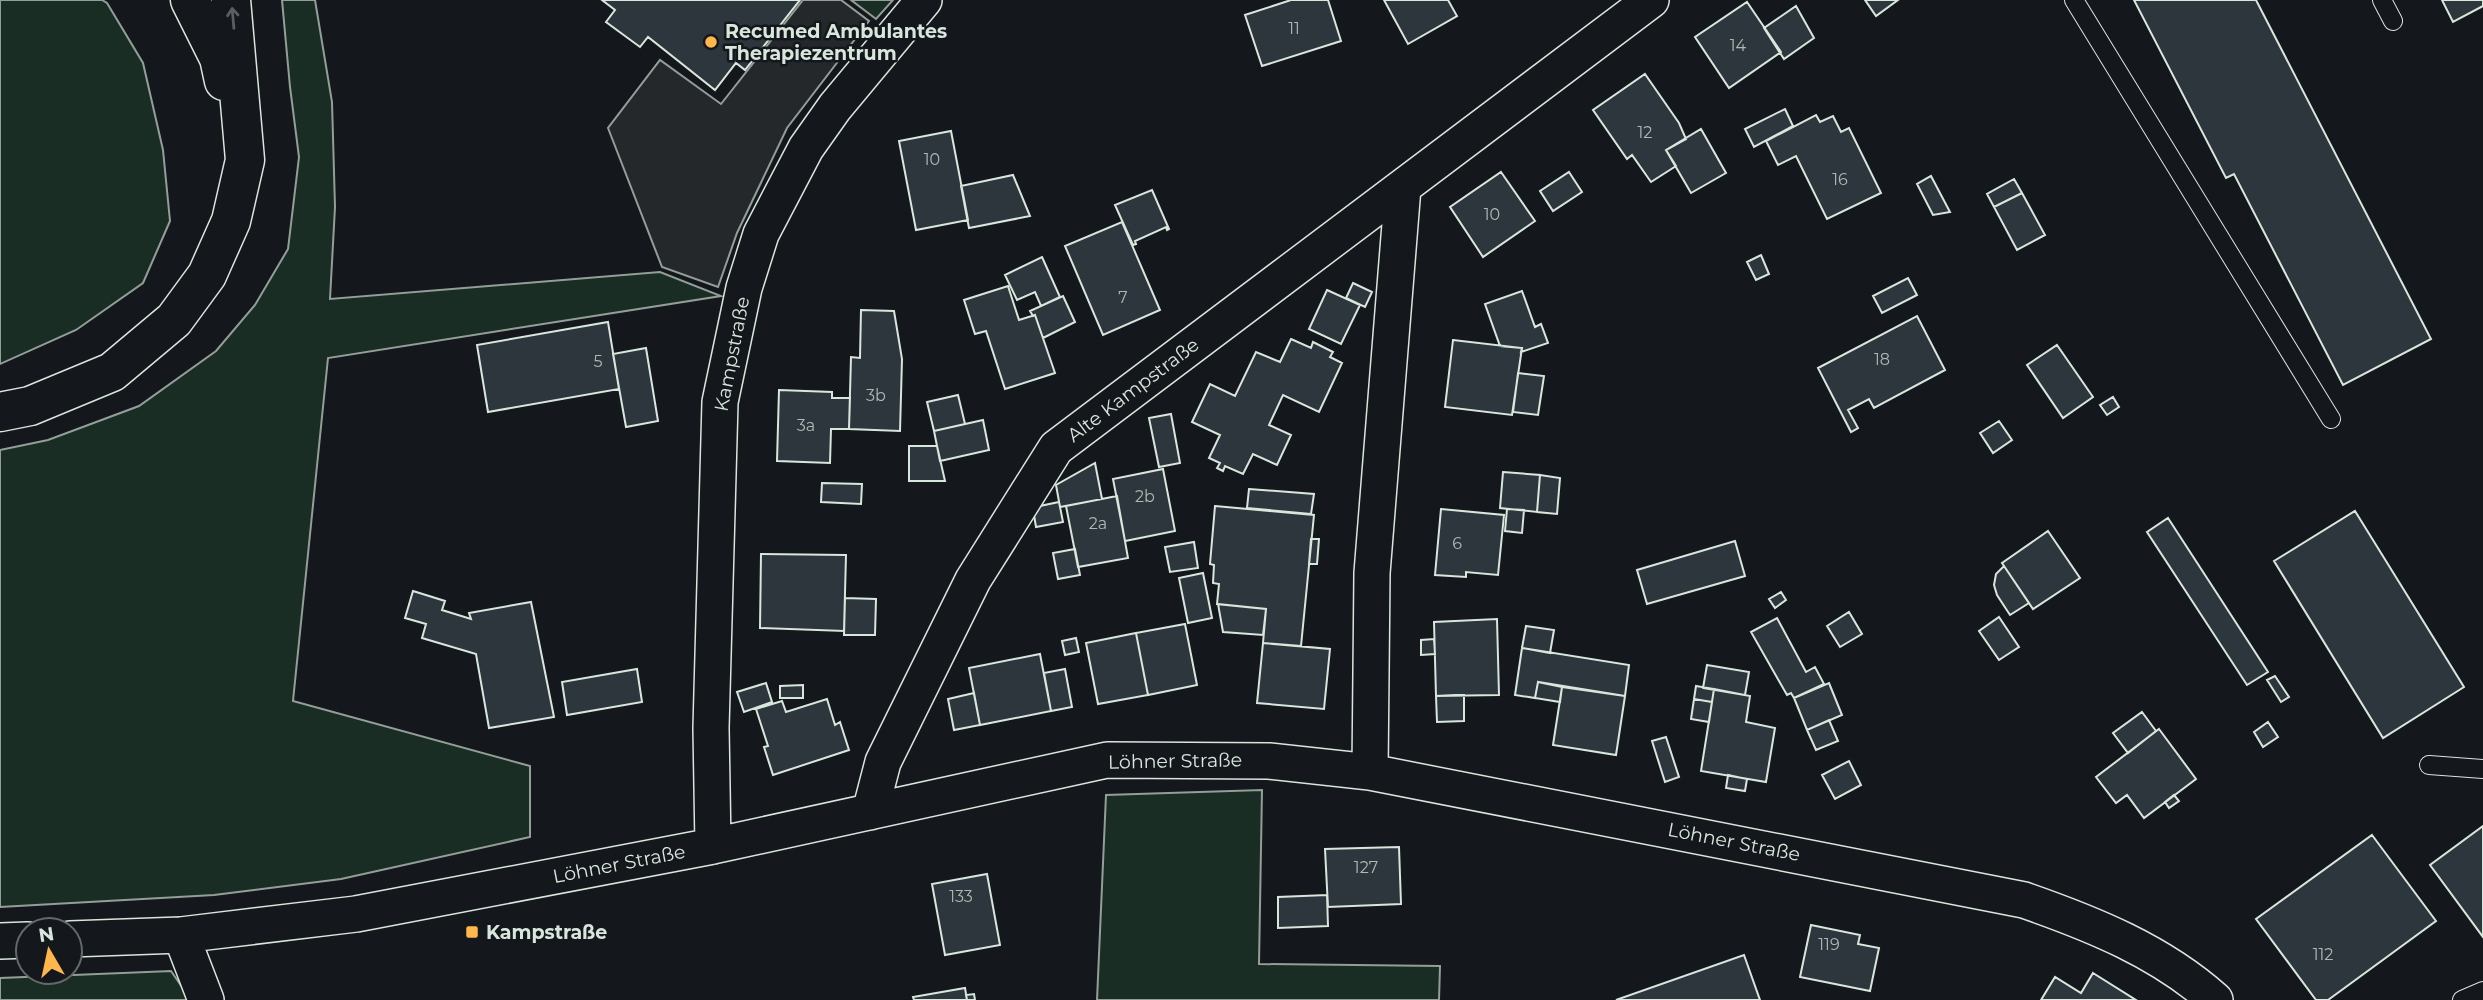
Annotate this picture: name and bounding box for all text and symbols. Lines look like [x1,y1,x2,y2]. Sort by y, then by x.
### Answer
one-way arrow [226,8,239,30]
house number: 11 [1288,19,1300,38]
place label: Recumed Ambulantes Therapiezentrum [725,20,947,65]
marker: Recumed Ambulantes Therapiezentrum [703,34,719,50]
house number: 14 [1730,36,1747,55]
house number: 12 [1638,123,1652,142]
house number: 10 [924,150,940,169]
house number: 16 [1832,170,1848,189]
house number: 10 [1484,205,1500,224]
house number: 7 [1118,288,1128,307]
street label: Kampstraße [710,295,754,413]
street label: Alte Kampstraße [1063,333,1203,447]
house number: 18 [1874,350,1890,369]
house number: 5 [593,352,603,371]
house number: 3b [866,386,886,405]
house number: 3a [797,416,815,435]
house number: 2b [1135,487,1155,506]
house number: 2a [1089,514,1107,533]
house number: 6 [1452,534,1462,553]
street label: Löhner Straße [1108,748,1242,774]
street label: Löhner Straße [1666,818,1802,866]
street label: Löhner Straße [551,840,687,888]
house number: 127 [1354,858,1378,877]
house number: 133 [949,887,973,906]
north arrow [14,916,84,986]
place label: Kampstraße [486,921,607,944]
text: N [37,922,56,947]
marker: Kampstraße [464,924,480,940]
house number: 119 [1818,935,1840,954]
house number: 112 [2313,945,2333,964]

